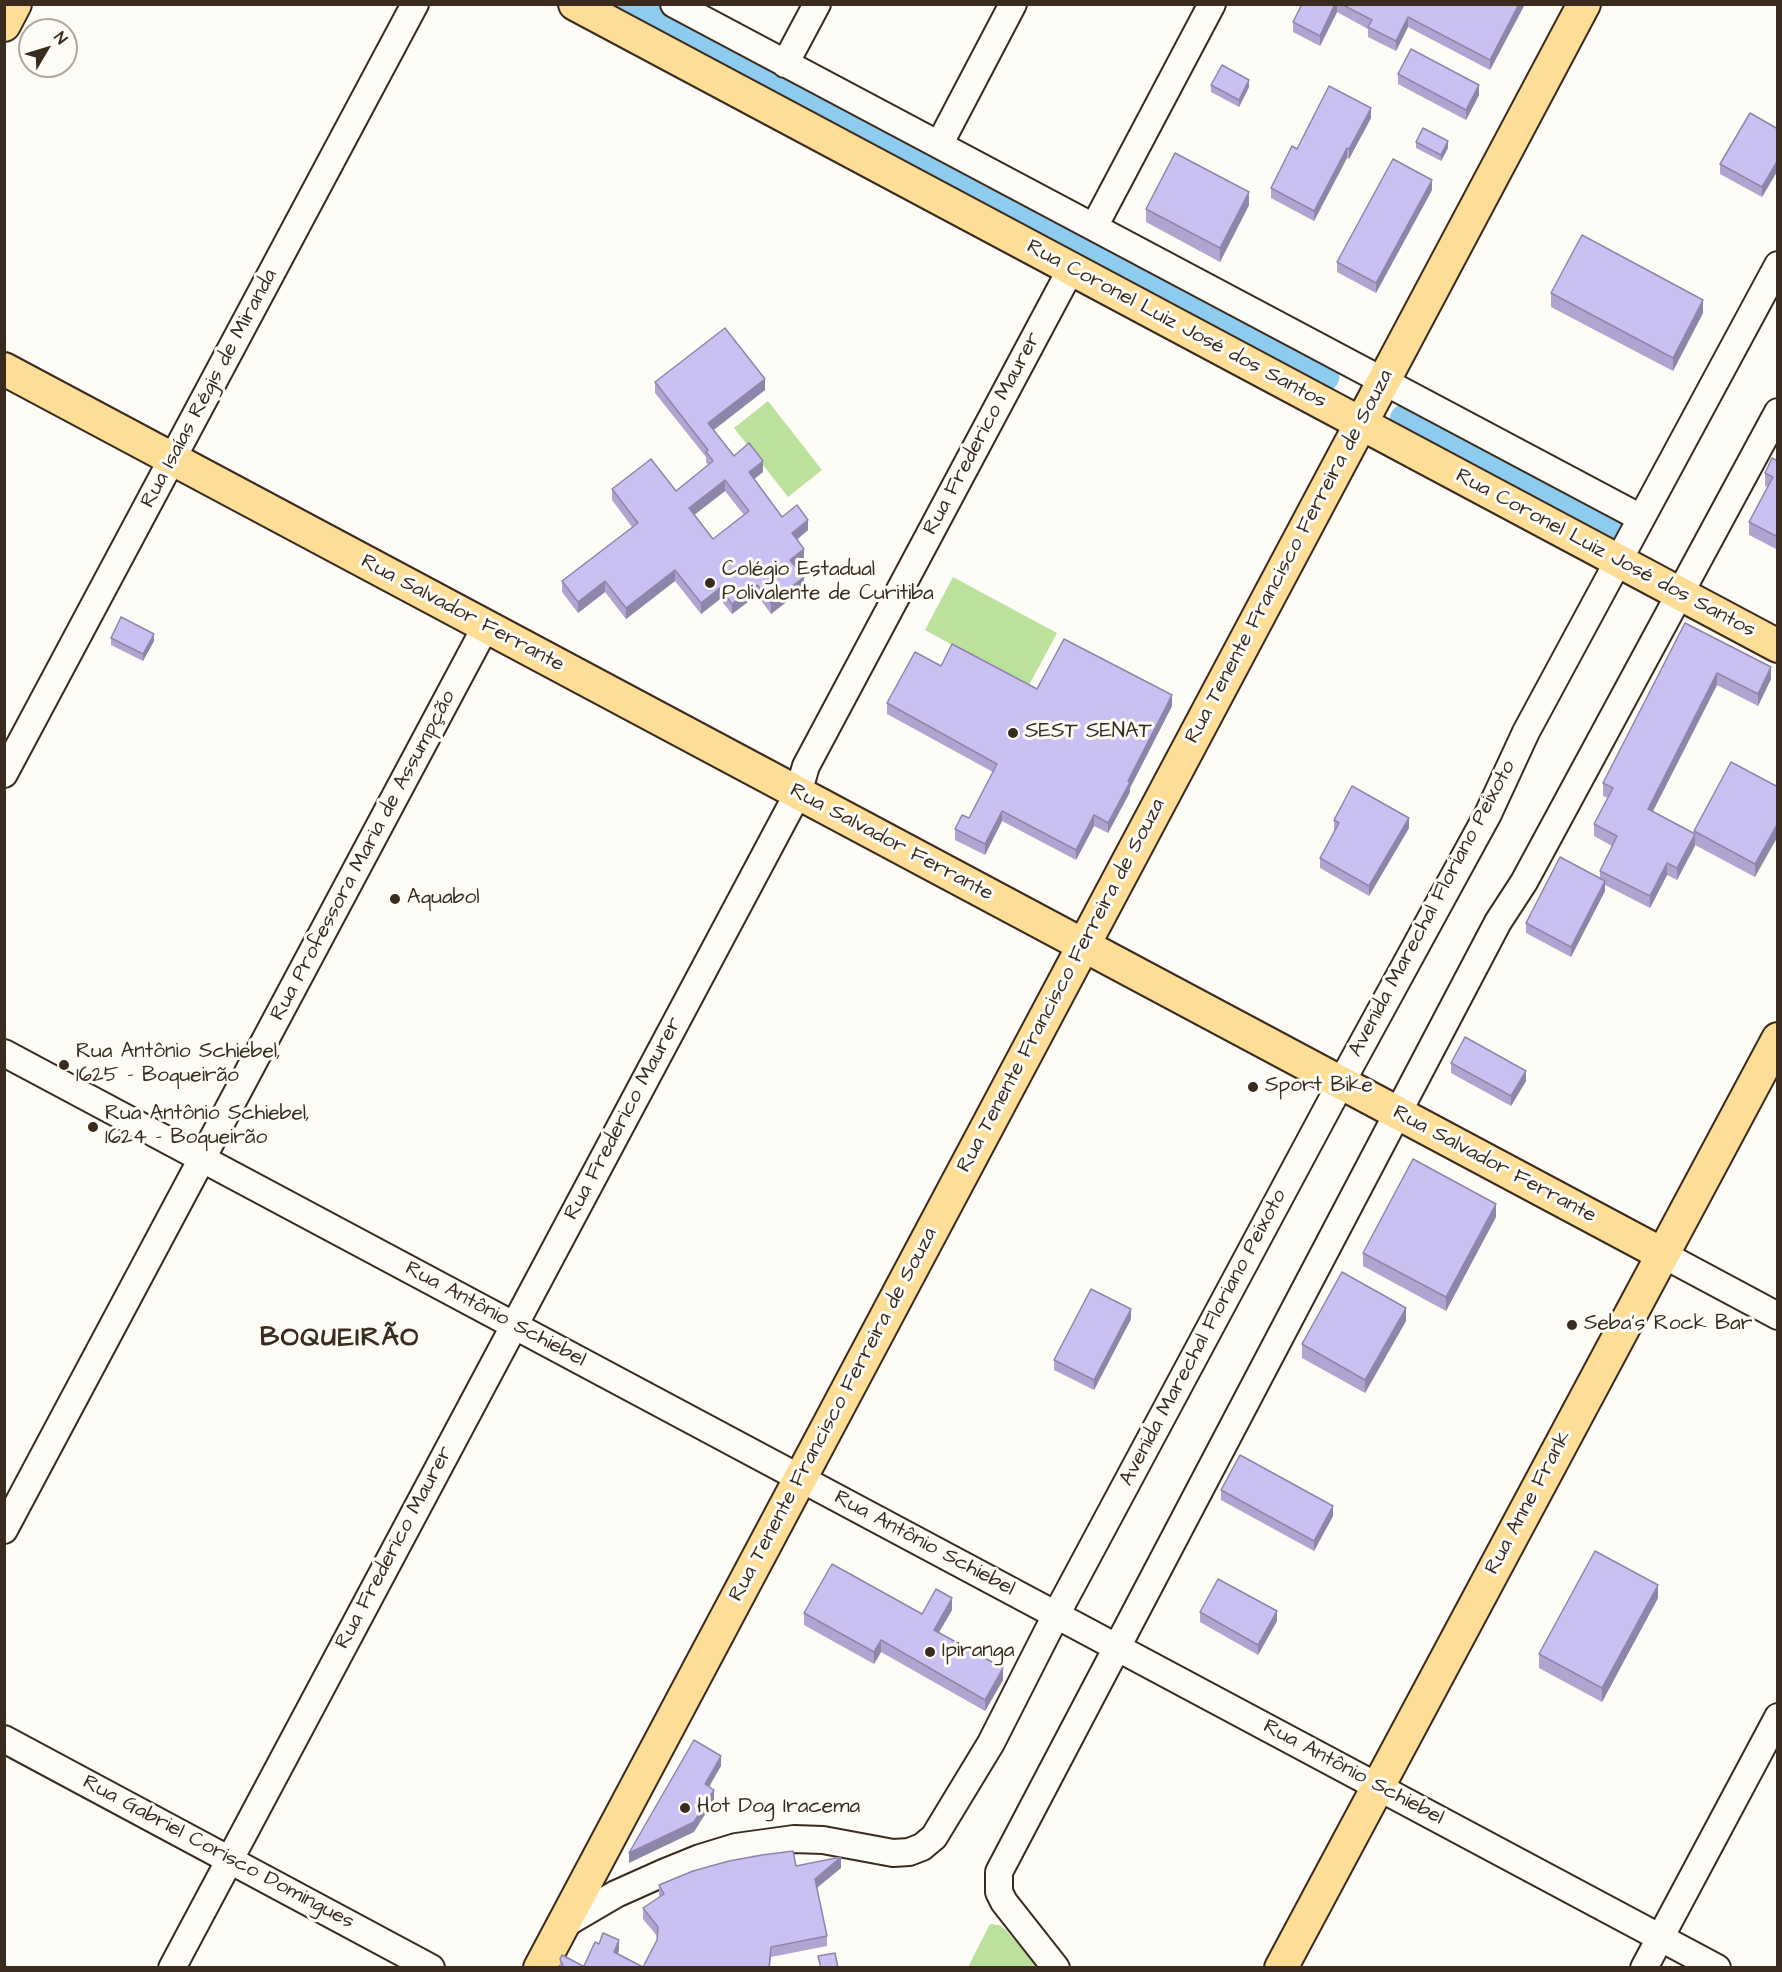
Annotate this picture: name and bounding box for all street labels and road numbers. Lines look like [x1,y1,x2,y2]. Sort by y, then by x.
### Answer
street label: Rua Coronel Luiz José dos Santos [1022,235,1330,415]
street label: Rua Isaías Régis de Miranda [136,265,284,513]
street label: Rua Frederico Maurer [919,328,1047,540]
street label: Rua Tenente Francisco Ferreira de Souza [1180,366,1400,748]
street label: Rua Coronel Luiz José dos Santos [1451,464,1759,644]
street label: Rua Salvador Ferrante [356,550,568,678]
street label: Rua Professora Maria de Assumpção [266,687,462,1025]
street label: Avenida Marechal Floriano Peixoto [1344,756,1522,1062]
street label: Rua Salvador Ferrante [785,779,997,907]
street label: Rua Tenente Francisco Ferreira de Souza [952,795,1172,1177]
street label: Rua Frederico Maurer [560,1013,688,1225]
street label: Rua Salvador Ferrante [1388,1101,1600,1229]
street label: Avenida Marechal Floriano Peixoto [1115,1185,1293,1491]
street label: Rua Tenente Francisco Ferreira de Souza [724,1224,944,1606]
street label: Rua Antônio Schiebel [400,1257,590,1373]
street label: Rua Anne Frank [1481,1427,1577,1579]
street label: Rua Frederico Maurer [331,1442,459,1654]
street label: Rua Antônio Schiebel [829,1486,1019,1602]
street label: Rua Antônio Schiebel [1258,1715,1448,1831]
street label: Rua Gabriel Corisco Domingues [78,1771,358,1935]

